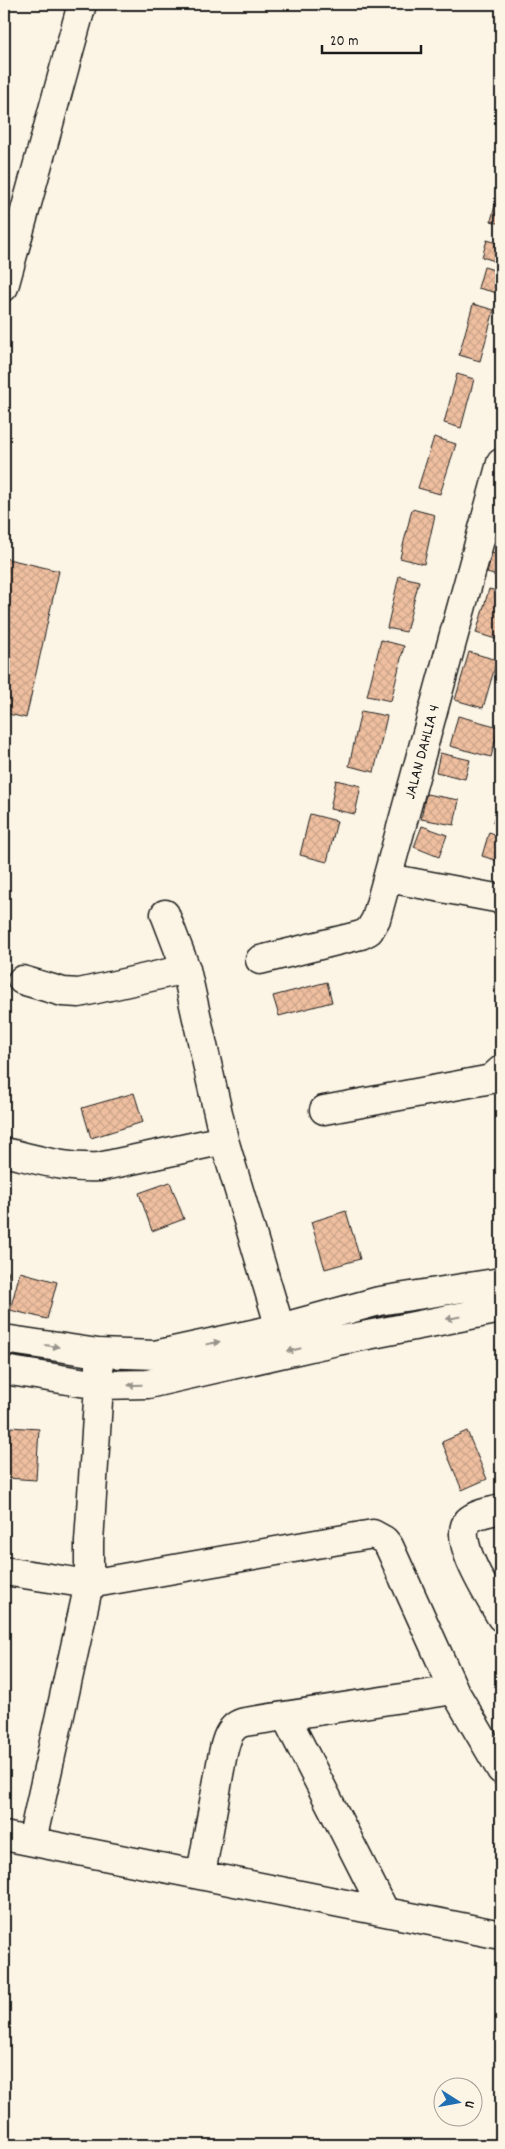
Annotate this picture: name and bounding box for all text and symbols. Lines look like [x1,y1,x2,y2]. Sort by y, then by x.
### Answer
scale bar [322,22,421,54]
text: 20 m [330,31,358,53]
street label: JALAN DAHLIA 4 [399,702,447,802]
one-way arrow [445,1315,461,1323]
one-way arrow [205,1338,221,1346]
one-way arrow [44,1342,60,1350]
one-way arrow [286,1347,302,1355]
one-way arrow [127,1381,143,1389]
north arrow [432,2076,482,2126]
text: U [458,2099,479,2110]

